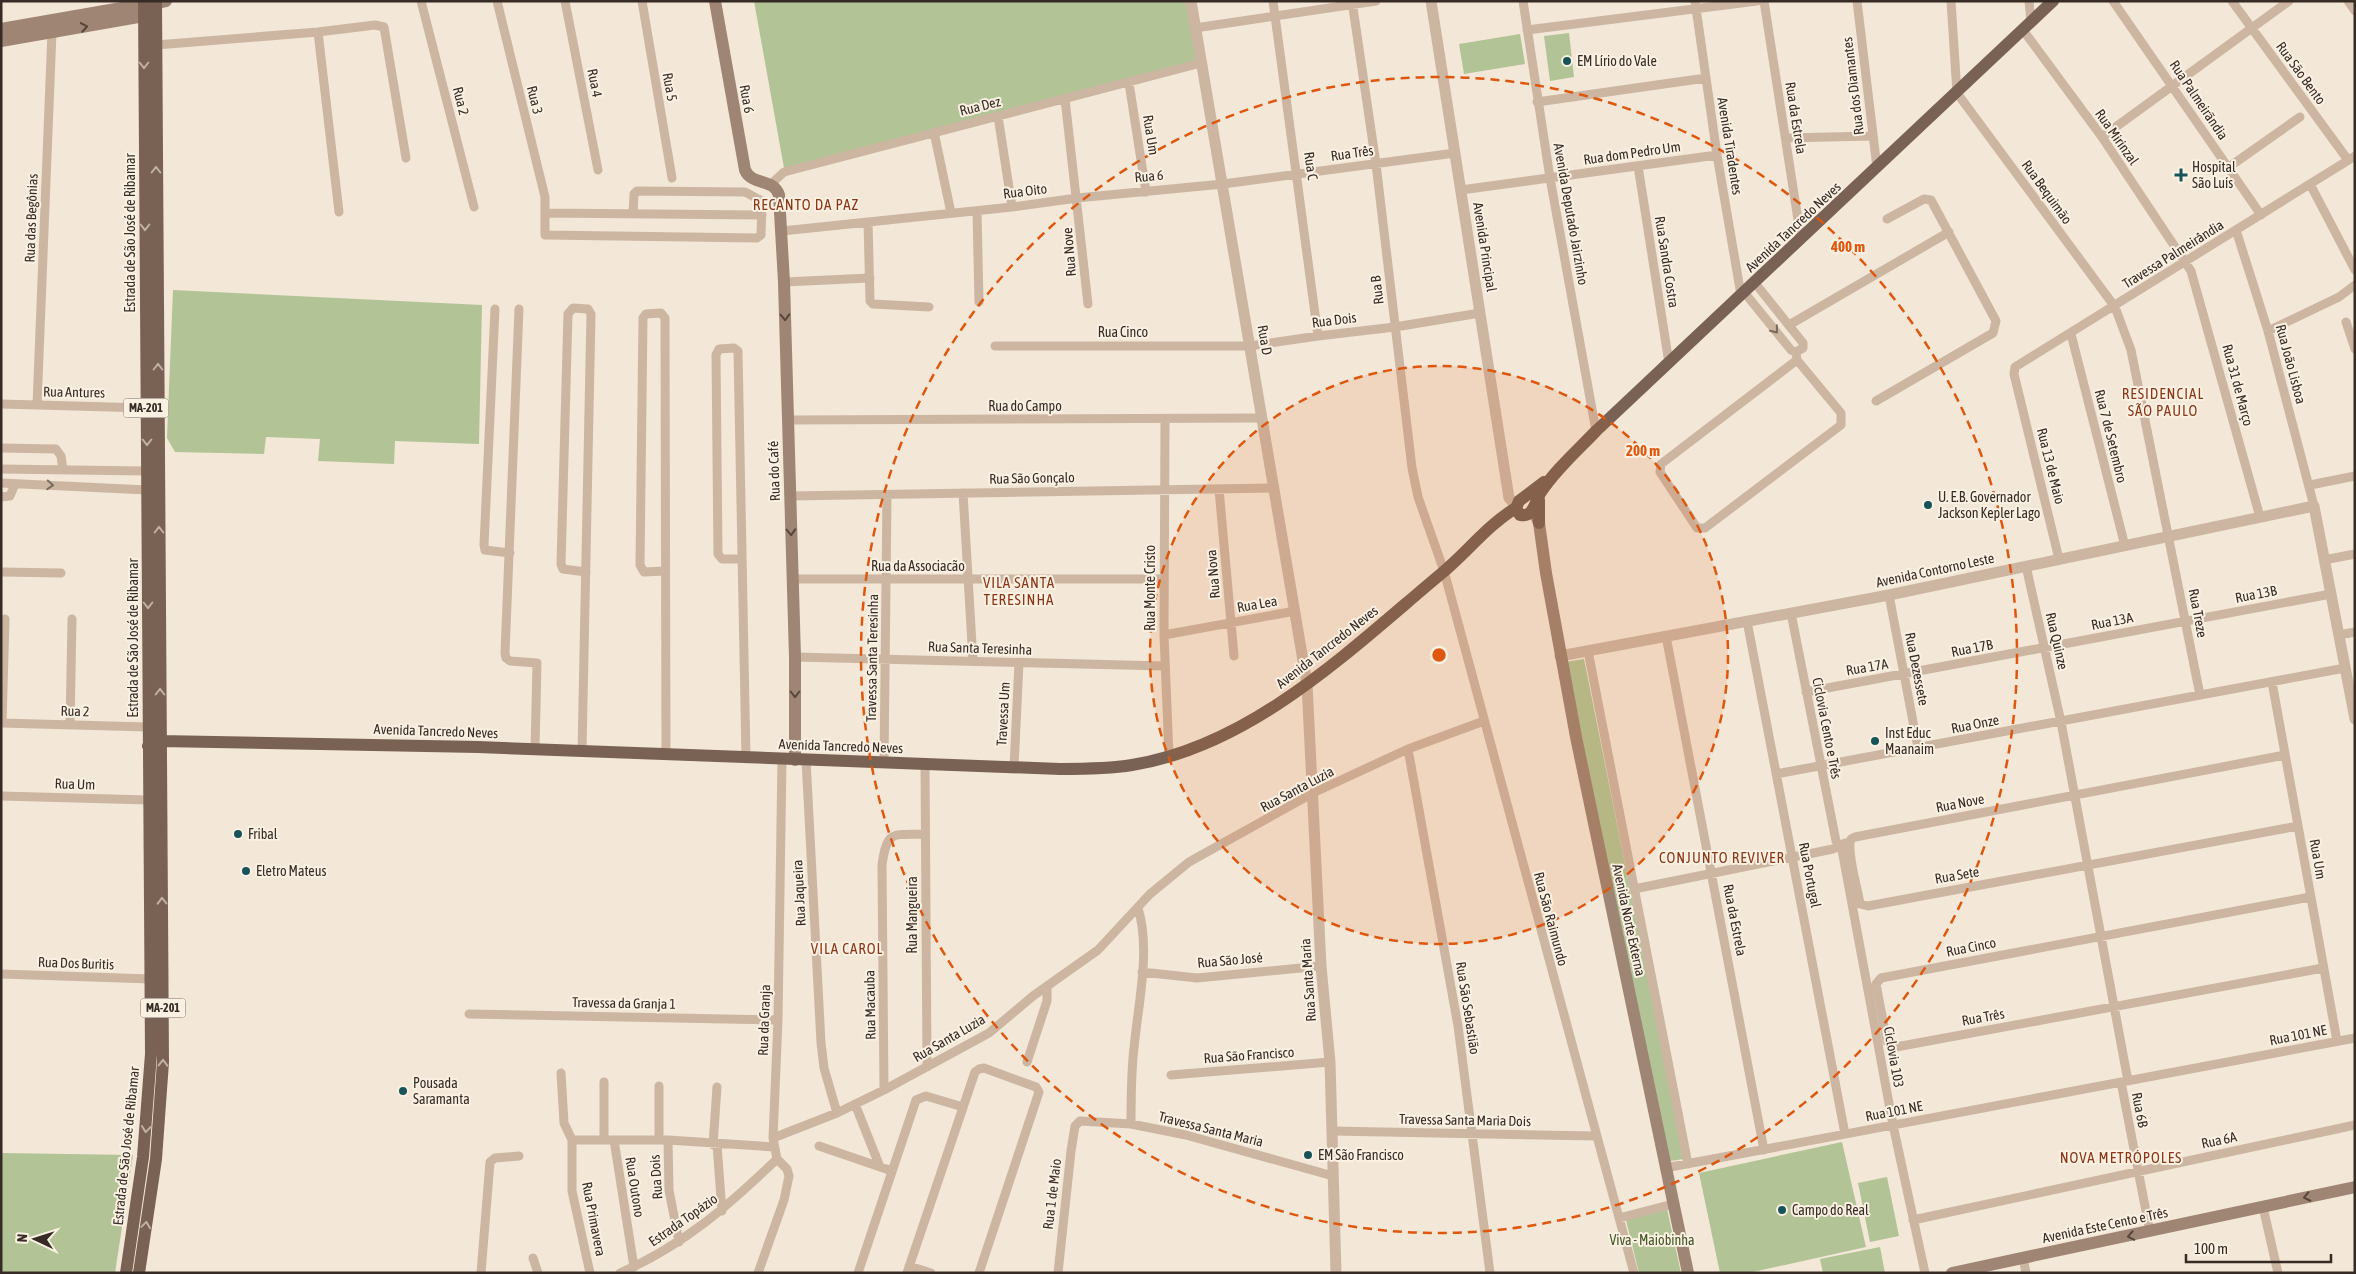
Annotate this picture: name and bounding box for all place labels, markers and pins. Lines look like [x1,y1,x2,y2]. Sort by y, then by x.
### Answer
place label: EM Lírio do Vale [1577,53,1657,69]
marker: EM Lírio do Vale [1561,55,1573,67]
place label: Hospital São Luís [2192,159,2236,191]
marker: Hospital São Luís [2174,168,2188,182]
place label: U. E.B. Governador Jackson Kepler Lago [1938,489,2040,521]
marker: U. E.B. Governador Jackson Kepler Lago [1922,499,1934,511]
centre of rings [1430,646,1448,664]
place label: Inst Educ Maanaim [1885,725,1934,757]
marker: Inst Educ Maanaim [1869,735,1881,747]
place label: Fribal [248,826,278,842]
marker: Fribal [232,828,244,840]
place label: Eletro Mateus [256,863,326,879]
marker: Eletro Mateus [240,865,252,877]
place label: Pousada Saramanta [413,1075,470,1107]
marker: Pousada Saramanta [397,1085,409,1097]
place label: EM São Francisco [1318,1147,1404,1163]
marker: EM São Francisco [1302,1149,1314,1161]
place label: Campo do Real [1792,1202,1869,1218]
marker: Campo do Real [1776,1204,1788,1216]

